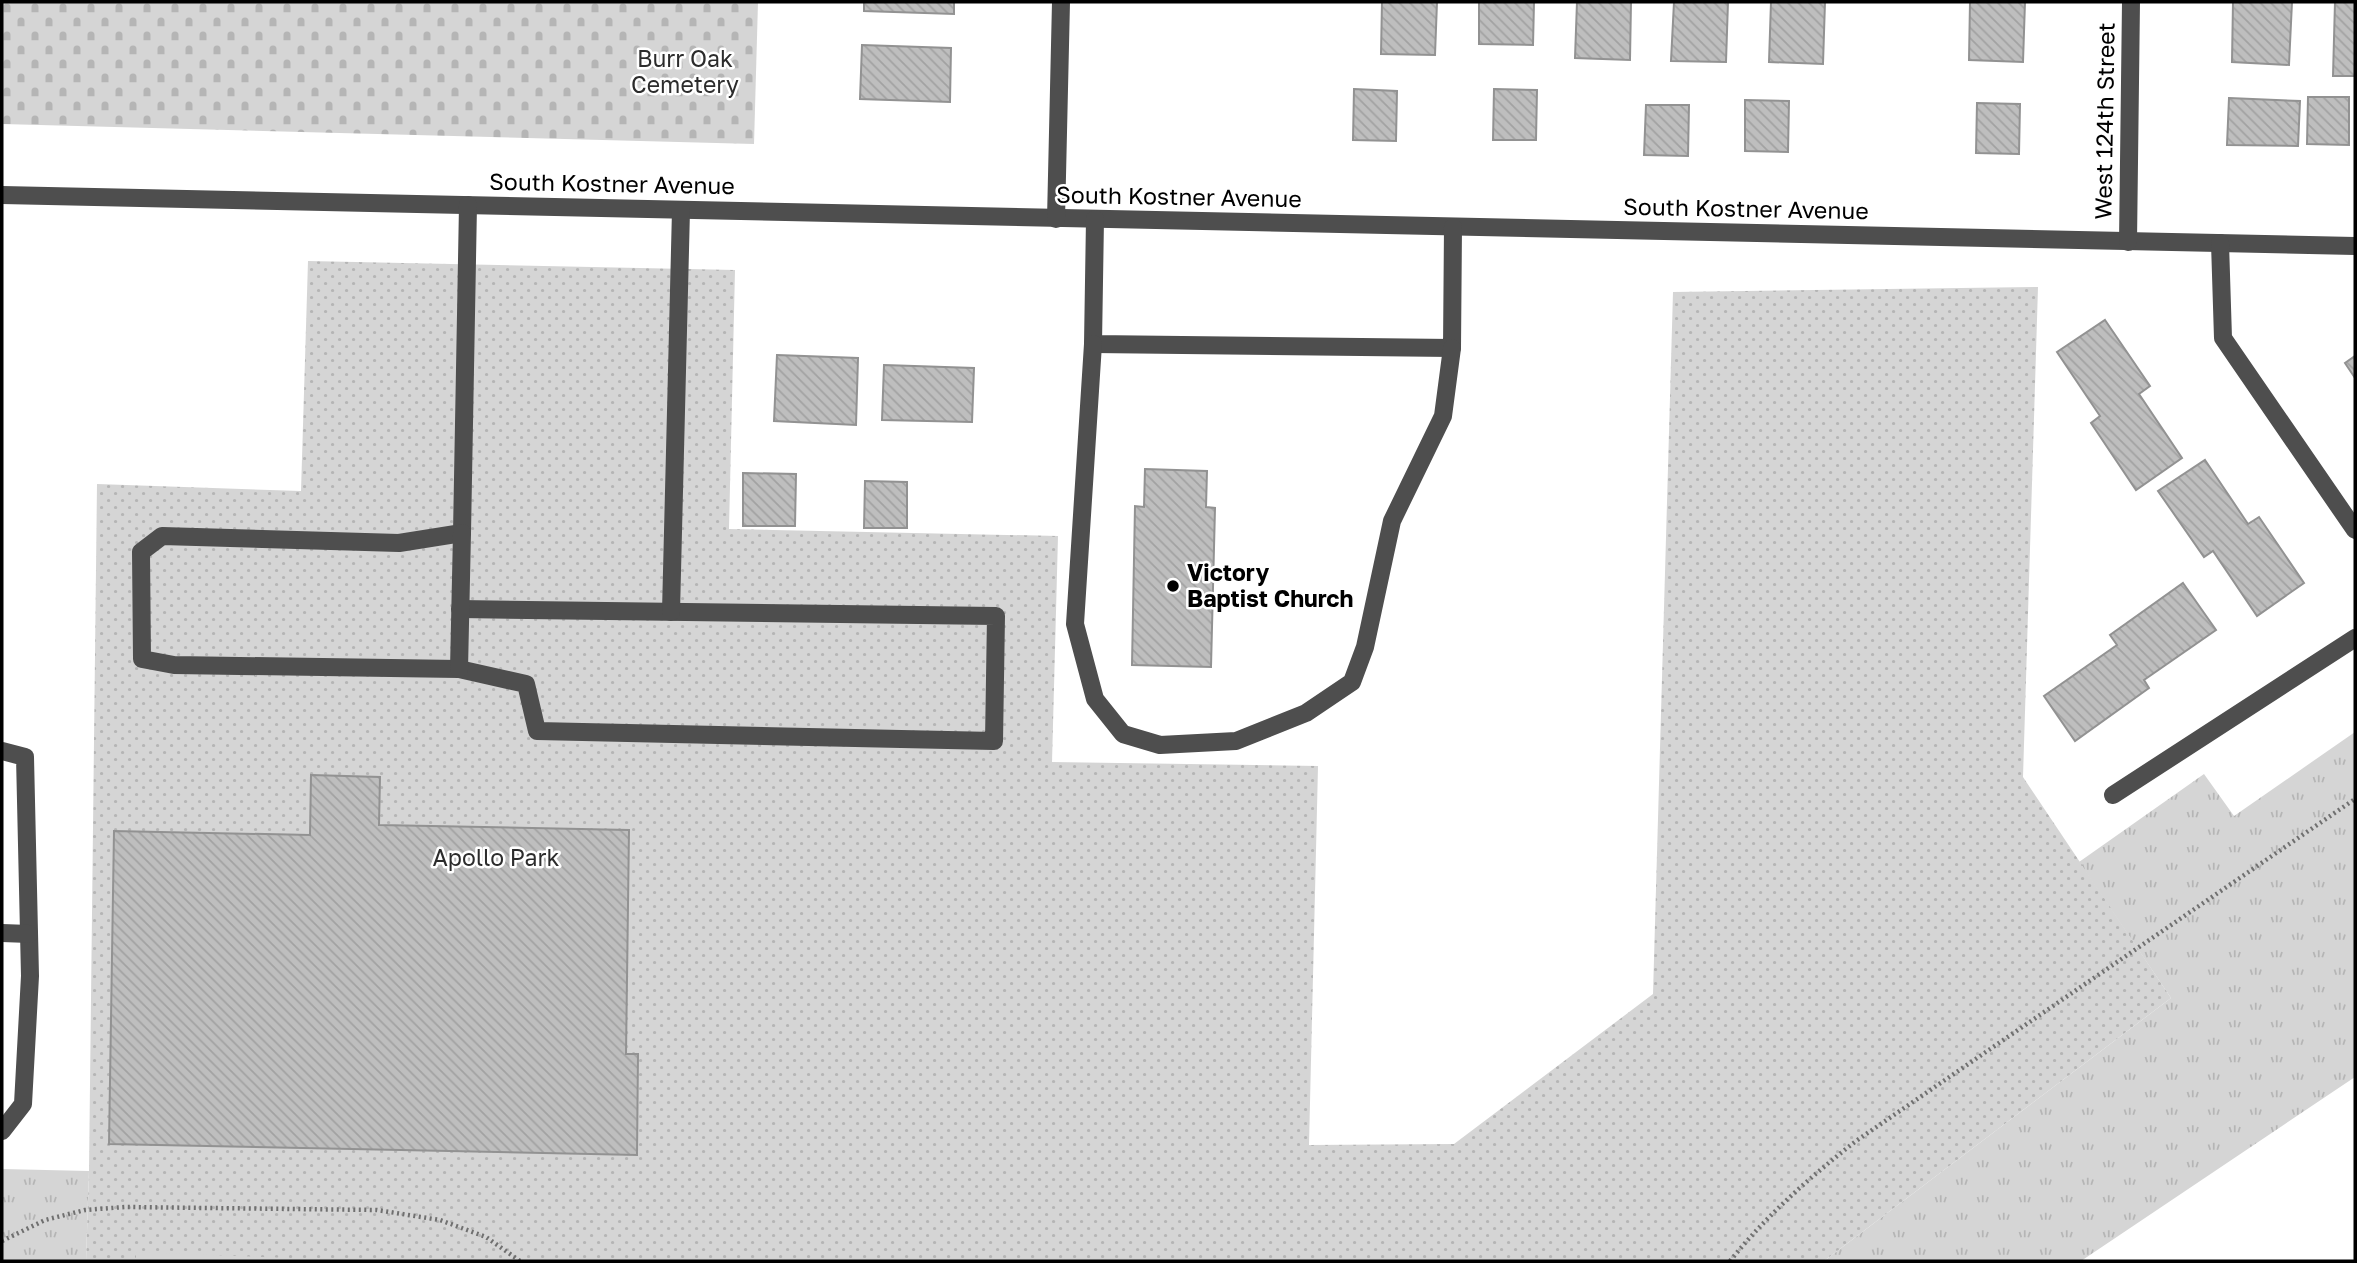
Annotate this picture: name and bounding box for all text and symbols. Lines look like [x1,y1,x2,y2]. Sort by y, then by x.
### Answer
street label: West 124th Street [2088,22,2120,220]
park label: Burr Oak Cemetery [631,44,739,98]
street label: South Kostner Avenue [489,167,735,199]
street label: South Kostner Avenue [1056,180,1302,212]
street label: South Kostner Avenue [1623,192,1869,224]
place label: Victory Baptist Church [1187,558,1354,612]
marker: Victory Baptist Church [1165,578,1181,594]
park label: Apollo Park [432,843,560,871]

